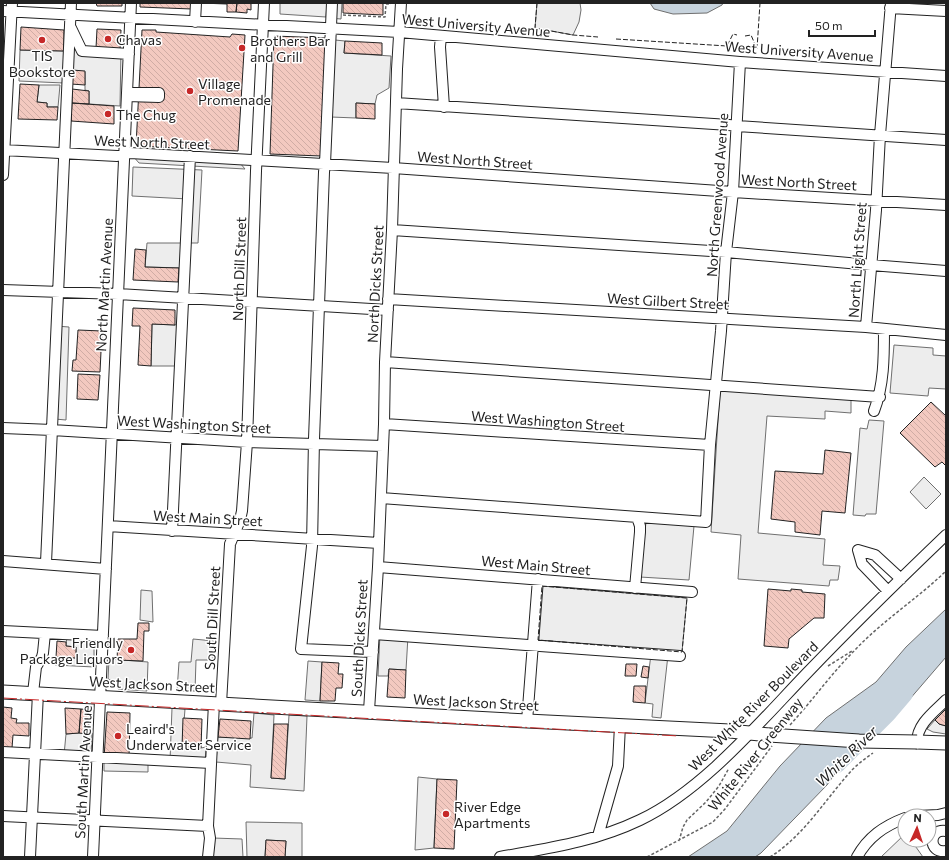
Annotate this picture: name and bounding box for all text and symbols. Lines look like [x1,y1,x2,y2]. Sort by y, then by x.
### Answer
street label: West University Avenue [401,10,551,40]
scale bar [809,12,875,38]
text: 50 m [815,18,843,32]
place label: Chavas [116,31,162,48]
place label: Brothers Bar and Grill [250,32,331,65]
marker: Chavas [103,34,113,44]
marker: TIS Bookstore [37,35,47,45]
street label: West University Avenue [724,37,874,65]
marker: Brothers Bar and Grill [237,43,247,53]
place label: TIS Bookstore [9,47,75,80]
place label: Village Promenade [198,75,271,108]
marker: Village Promenade [185,86,195,96]
place label: The Chug [116,106,176,123]
marker: The Chug [103,109,113,119]
street label: North Greenwood Avenue [703,112,731,278]
street label: West North Street [94,131,211,153]
street label: West North Street [417,147,534,173]
street label: West North Street [741,170,858,194]
street label: North Light Street [844,201,870,319]
street label: North Dill Street [229,216,249,321]
street label: North Martin Avenue [92,218,116,352]
street label: North Dicks Street [363,224,387,343]
street label: West Gilbert Street [607,289,730,313]
street label: West Washington Street [471,407,626,435]
street label: West Washington Street [117,411,272,437]
street label: West Main Street [153,507,264,529]
street label: West Main Street [481,552,592,578]
street label: South Dill Street [201,565,223,670]
street label: South Dicks Street [347,578,371,697]
place label: Friendly Package Liquors [20,634,123,667]
street label: West White River Boulevard [685,638,821,774]
marker: Friendly Package Liquors [126,645,136,655]
street label: West Jackson Street [88,672,216,696]
street label: West Jackson Street [412,690,540,714]
street label: White River Greenway [704,694,806,814]
street label: South Martin Avenue [71,705,95,839]
place label: Leaird's Underwater Service [126,720,251,753]
water label: White River [811,721,882,790]
marker: Leaird's Underwater Service [113,731,123,741]
place label: River Edge Apartments [454,798,530,831]
north arrow [897,808,937,848]
marker: River Edge Apartments [441,809,451,819]
text: N [913,811,922,824]

